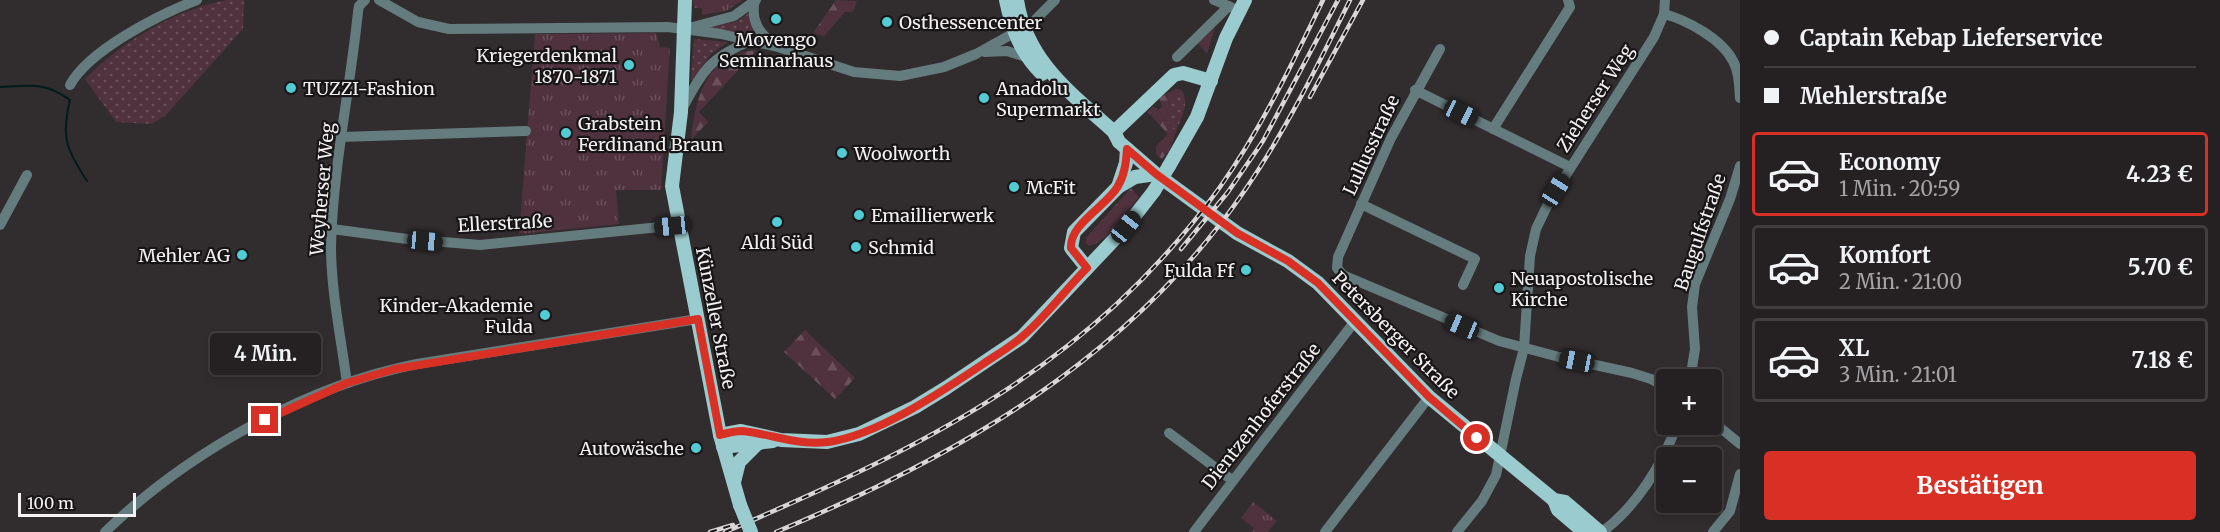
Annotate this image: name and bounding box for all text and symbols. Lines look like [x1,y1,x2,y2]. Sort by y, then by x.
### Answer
place label: Osthessencenter [899,11,1042,34]
marker: Movengo Seminarhaus [769,12,783,26]
marker: Osthessencenter [880,15,894,29]
text: Captain Kebap Lieferservice [1800,24,2103,52]
place label: Movengo Seminarhaus [719,28,833,72]
street label: Zieherser Weg [1552,40,1638,156]
place label: Kriegerdenkmal 1870-1871 [476,44,617,88]
marker: Kriegerdenkmal 1870-1871 [622,58,636,72]
place label: TUZZI-Fashion [303,77,435,100]
place label: Anadolu Supermarkt [995,77,1100,121]
marker: TUZZI-Fashion [284,81,298,95]
text: Mehlerstraße [1800,82,1947,110]
marker: Anadolu Supermarkt [977,91,991,105]
street label: Lullusstraße [1338,91,1404,199]
car [1441,97,1481,129]
place label: Grabstein Ferdinand Braun [578,112,723,156]
street label: Weyherser Weg [305,121,339,258]
marker: Grabstein Ferdinand Braun [559,126,573,140]
place label: Woolworth [853,142,950,165]
marker: Woolworth [835,146,849,160]
icon: car [1767,147,1821,201]
text: Economy [1839,148,1940,176]
text: 4.23 € [2126,160,2193,188]
car [1539,170,1573,210]
street label: Baugulfstraße [1669,170,1731,294]
place label: McFit [1026,176,1076,199]
text: 1 Min. · 20:59 [1839,176,1960,201]
marker: McFit [1007,180,1021,194]
place label: Emaillierwerk [871,204,995,227]
car [1108,207,1144,247]
marker: Emaillierwerk [852,208,866,222]
street label: Ellerstraße [457,209,553,237]
car [653,215,691,237]
marker: Aldi Süd [770,215,784,229]
car [406,230,444,252]
place label: Aldi Süd [740,231,813,254]
place label: Schmid [868,236,934,259]
marker: Schmid [849,240,863,254]
icon: car [1767,240,1821,294]
text: Komfort [1839,241,1931,269]
place label: Mehler AG [139,244,230,267]
street label: Künzeller Straße [691,245,741,391]
marker: Mehler AG [235,248,249,262]
text: 5.70 € [2128,253,2193,281]
place label: Fulda Ff [1164,259,1235,282]
marker: Fulda Ff [1239,263,1253,277]
street label: Petersberger Straße [1327,266,1465,404]
place label: Neuapostolische Kirche [1511,267,1653,311]
text: 2 Min. · 21:00 [1839,269,1962,294]
marker: Neuapostolische Kirche [1492,281,1506,295]
place label: Kinder-Akademie Fulda [380,294,533,338]
marker: Kinder-Akademie Fulda [538,308,552,322]
car [1442,311,1482,341]
callout: 4 Min. [210,333,320,375]
icon: car [1767,333,1821,387]
text: XL [1839,334,1869,362]
street label: Dientzenhoferstraße [1197,338,1325,494]
text: 4 Min. [234,341,297,366]
text: 7.18 € [2132,346,2193,374]
car [1558,349,1596,373]
text: 3 Min. · 21:01 [1839,362,1957,387]
map controls [1656,369,1722,513]
button: + [1656,369,1722,435]
route end [251,406,278,433]
route start [1463,424,1490,451]
place label: Autowäsche [579,437,684,460]
marker: Autowäsche [689,441,703,455]
button: − [1656,447,1722,513]
button: Bestätigen [1764,451,2196,520]
scale bar [18,490,136,518]
text: 100 m [27,493,74,513]

